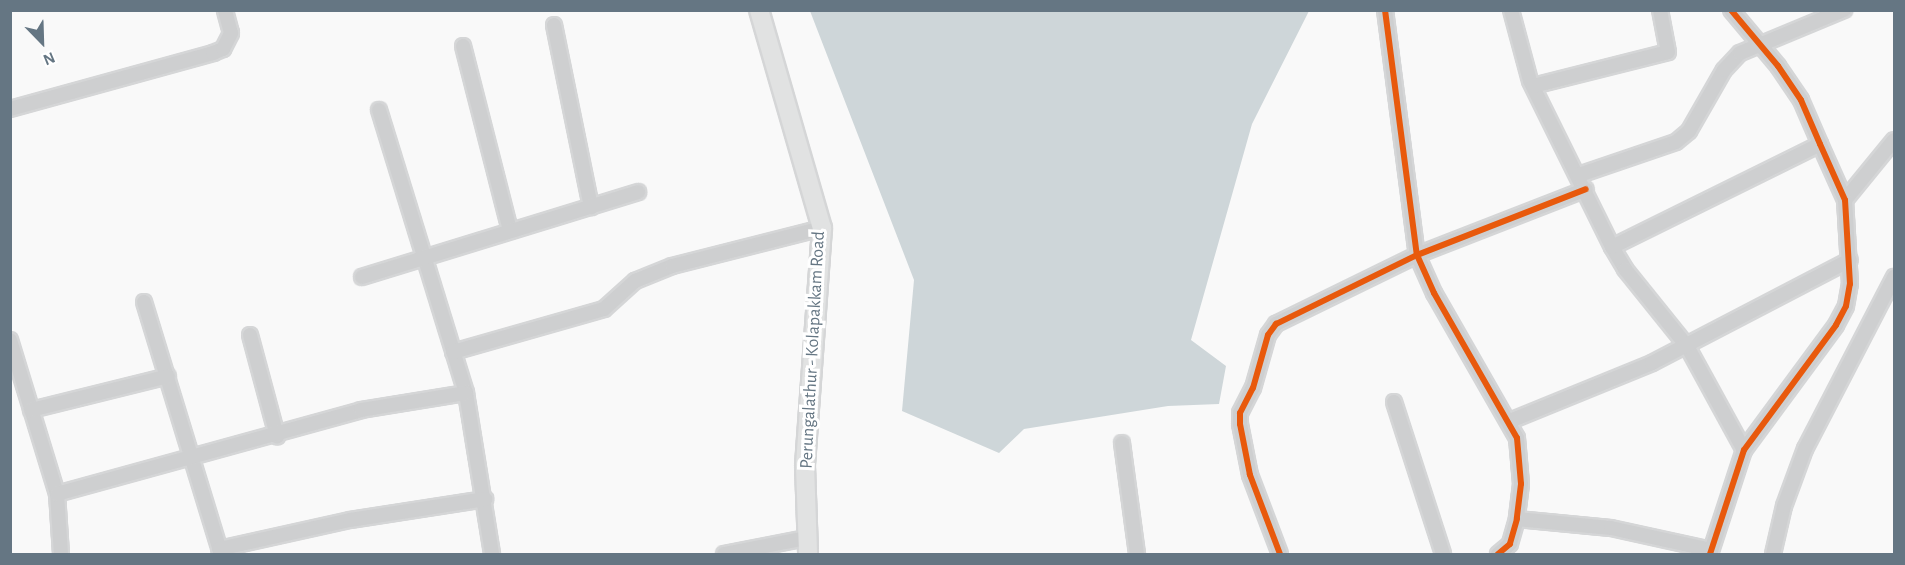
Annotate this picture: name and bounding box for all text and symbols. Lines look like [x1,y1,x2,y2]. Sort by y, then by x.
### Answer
north arrow [12,12,72,72]
text: N [41,49,57,68]
street label: Perungalathur - Kolapakkam Road [796,231,830,469]

